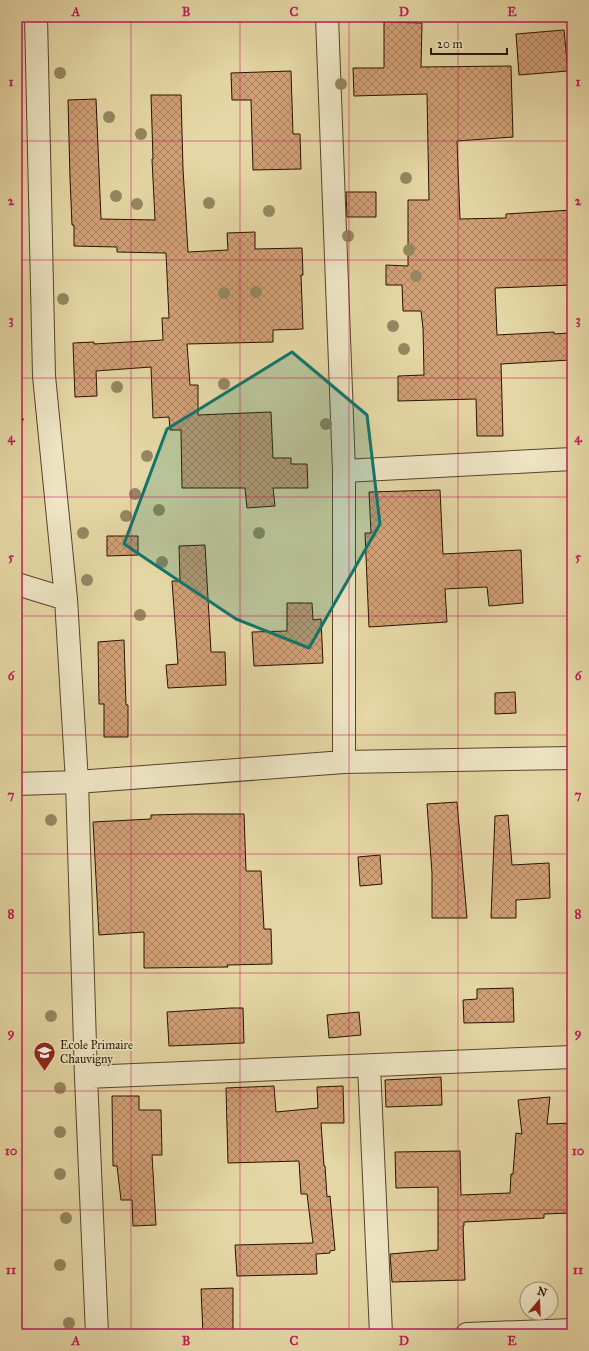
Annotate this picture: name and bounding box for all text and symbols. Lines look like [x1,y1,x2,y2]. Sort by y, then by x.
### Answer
text: A [71,4,81,20]
text: B [182,4,191,20]
text: C [290,4,299,20]
text: D [399,4,409,20]
text: E [507,4,517,20]
scale bar [431,30,507,56]
text: 20 m [437,37,463,51]
text: 1 [8,74,14,90]
text: 1 [575,74,581,90]
text: 2 [8,193,15,209]
text: 2 [575,193,582,209]
text: 3 [8,312,14,328]
text: 3 [575,312,581,328]
text: 4 [7,430,15,446]
text: 4 [574,430,582,446]
text: 5 [8,549,15,565]
text: 5 [575,549,582,565]
text: 6 [8,668,16,684]
text: 6 [575,668,583,684]
text: 7 [8,787,15,803]
text: 7 [575,787,582,803]
text: 8 [8,906,15,922]
text: 8 [575,906,582,922]
text: 9 [8,1025,15,1041]
text: 9 [575,1025,582,1041]
place label: Ecole Primaire Chauvigny [60,1038,133,1067]
school or university icon: Ecole Primaire Chauvigny [31,1039,57,1072]
text: 10 [5,1143,18,1159]
text: 10 [572,1143,585,1159]
text: 11 [6,1262,16,1278]
text: 11 [573,1262,583,1278]
north arrow [519,1281,559,1321]
text: N [536,1284,549,1300]
text: A [71,1333,81,1349]
text: B [182,1333,191,1349]
text: C [290,1333,299,1349]
text: D [399,1333,409,1349]
text: E [507,1333,517,1349]

